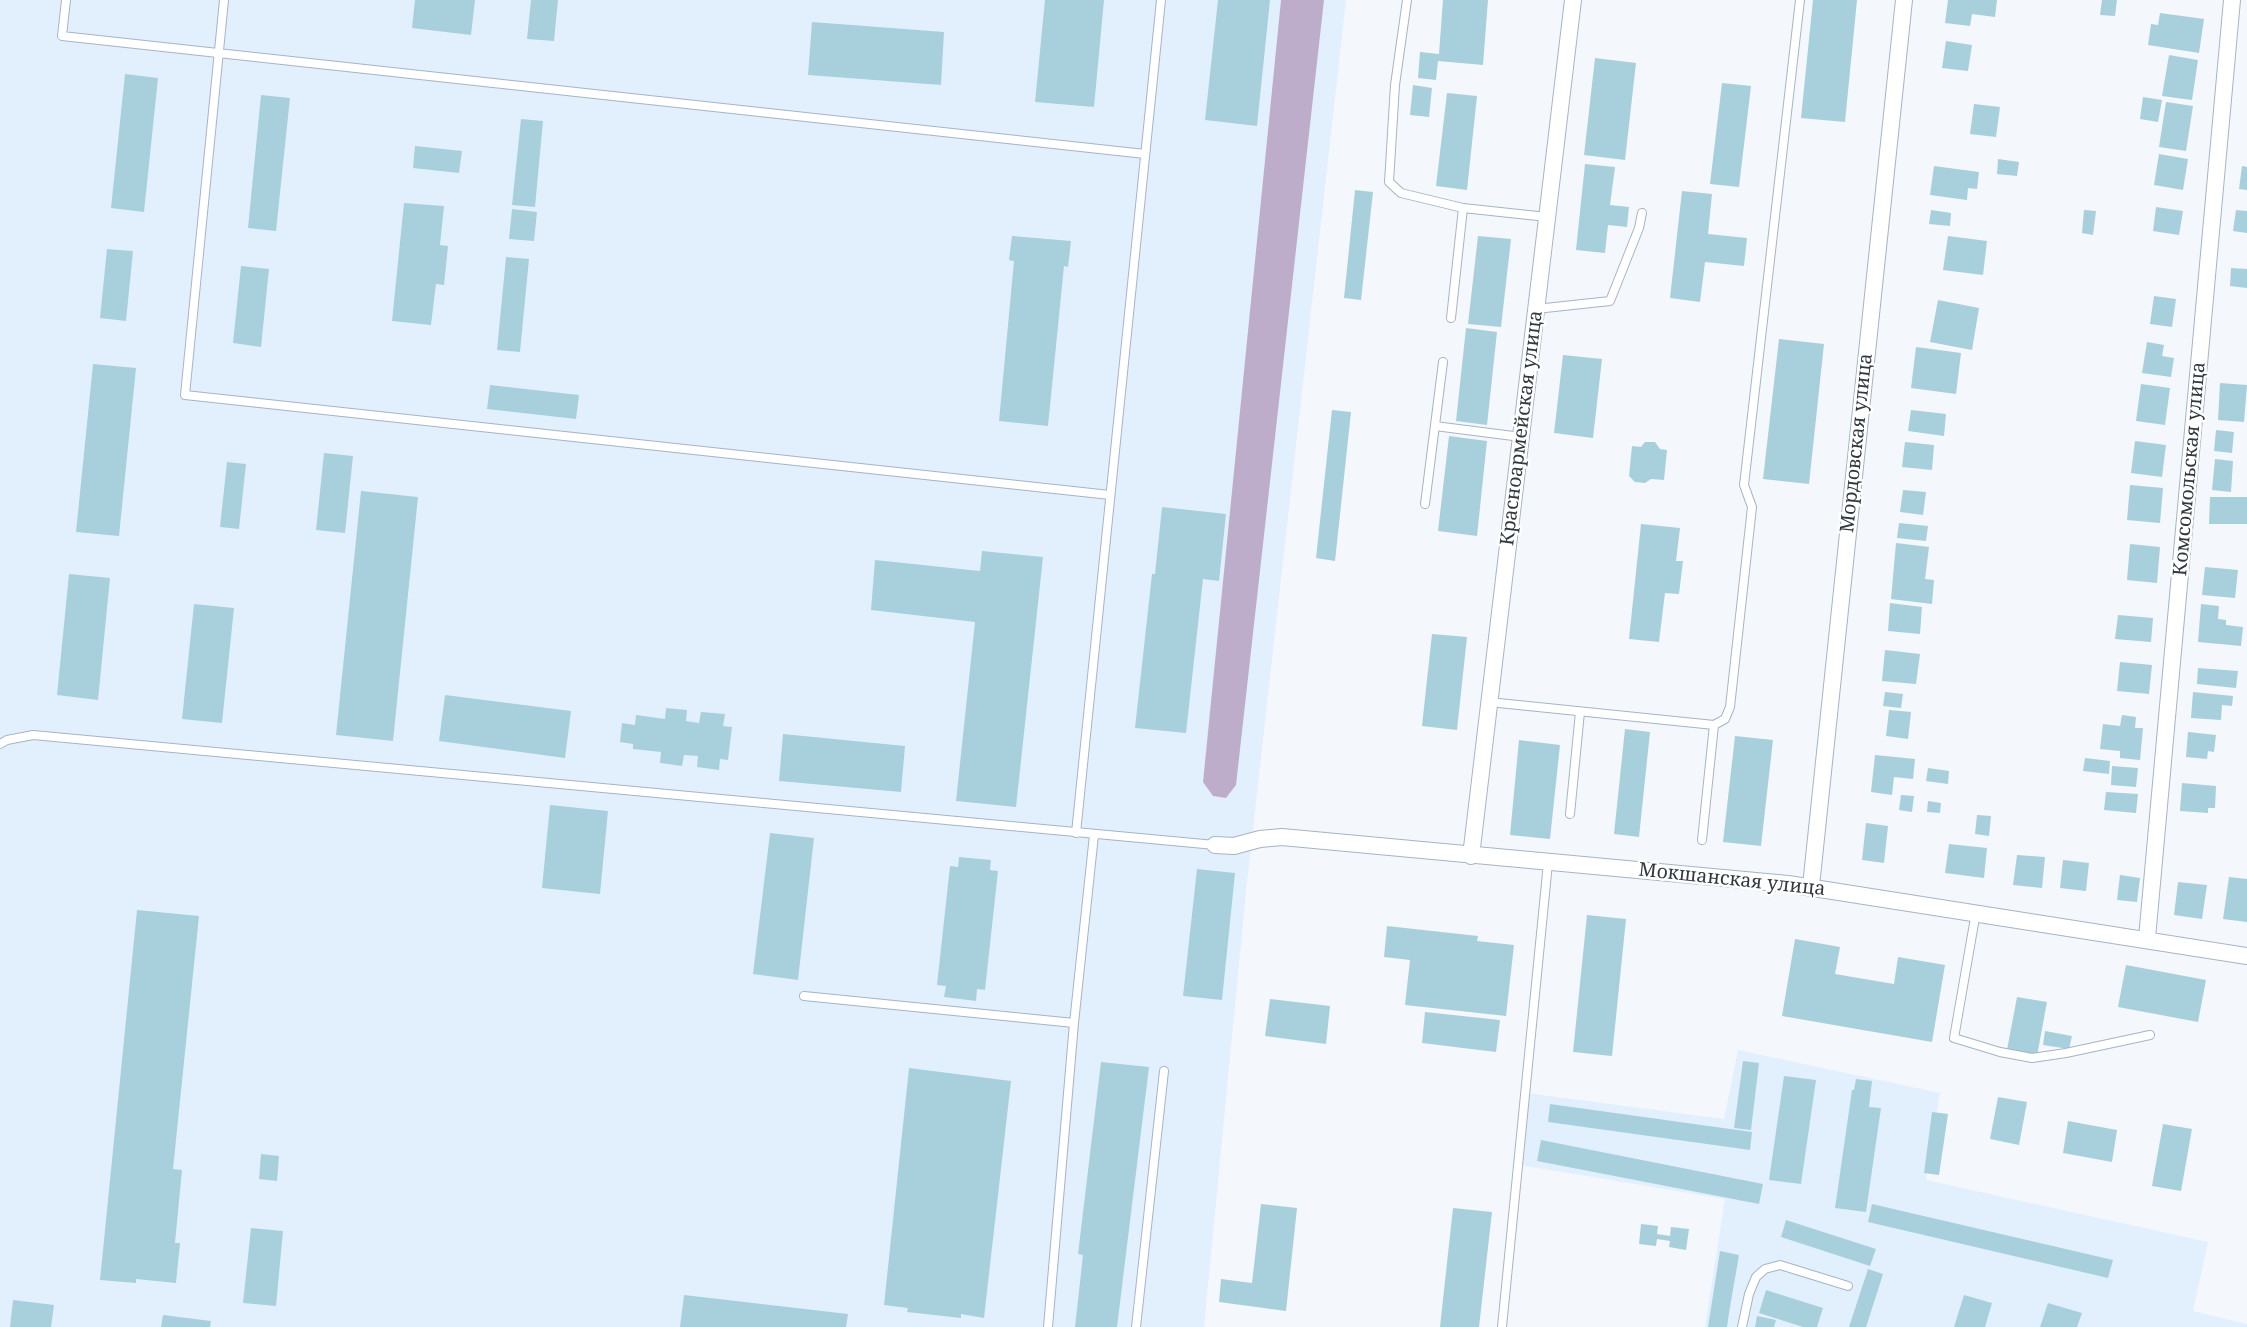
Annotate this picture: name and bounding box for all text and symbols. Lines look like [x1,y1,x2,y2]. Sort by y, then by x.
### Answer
street label: Красноармейская улица [1496,309,1548,547]
street label: Мордовская улица [1836,352,1878,534]
street label: Комсомольская улица [2169,361,2211,577]
street label: Мокшанская улица [1637,859,1827,901]

